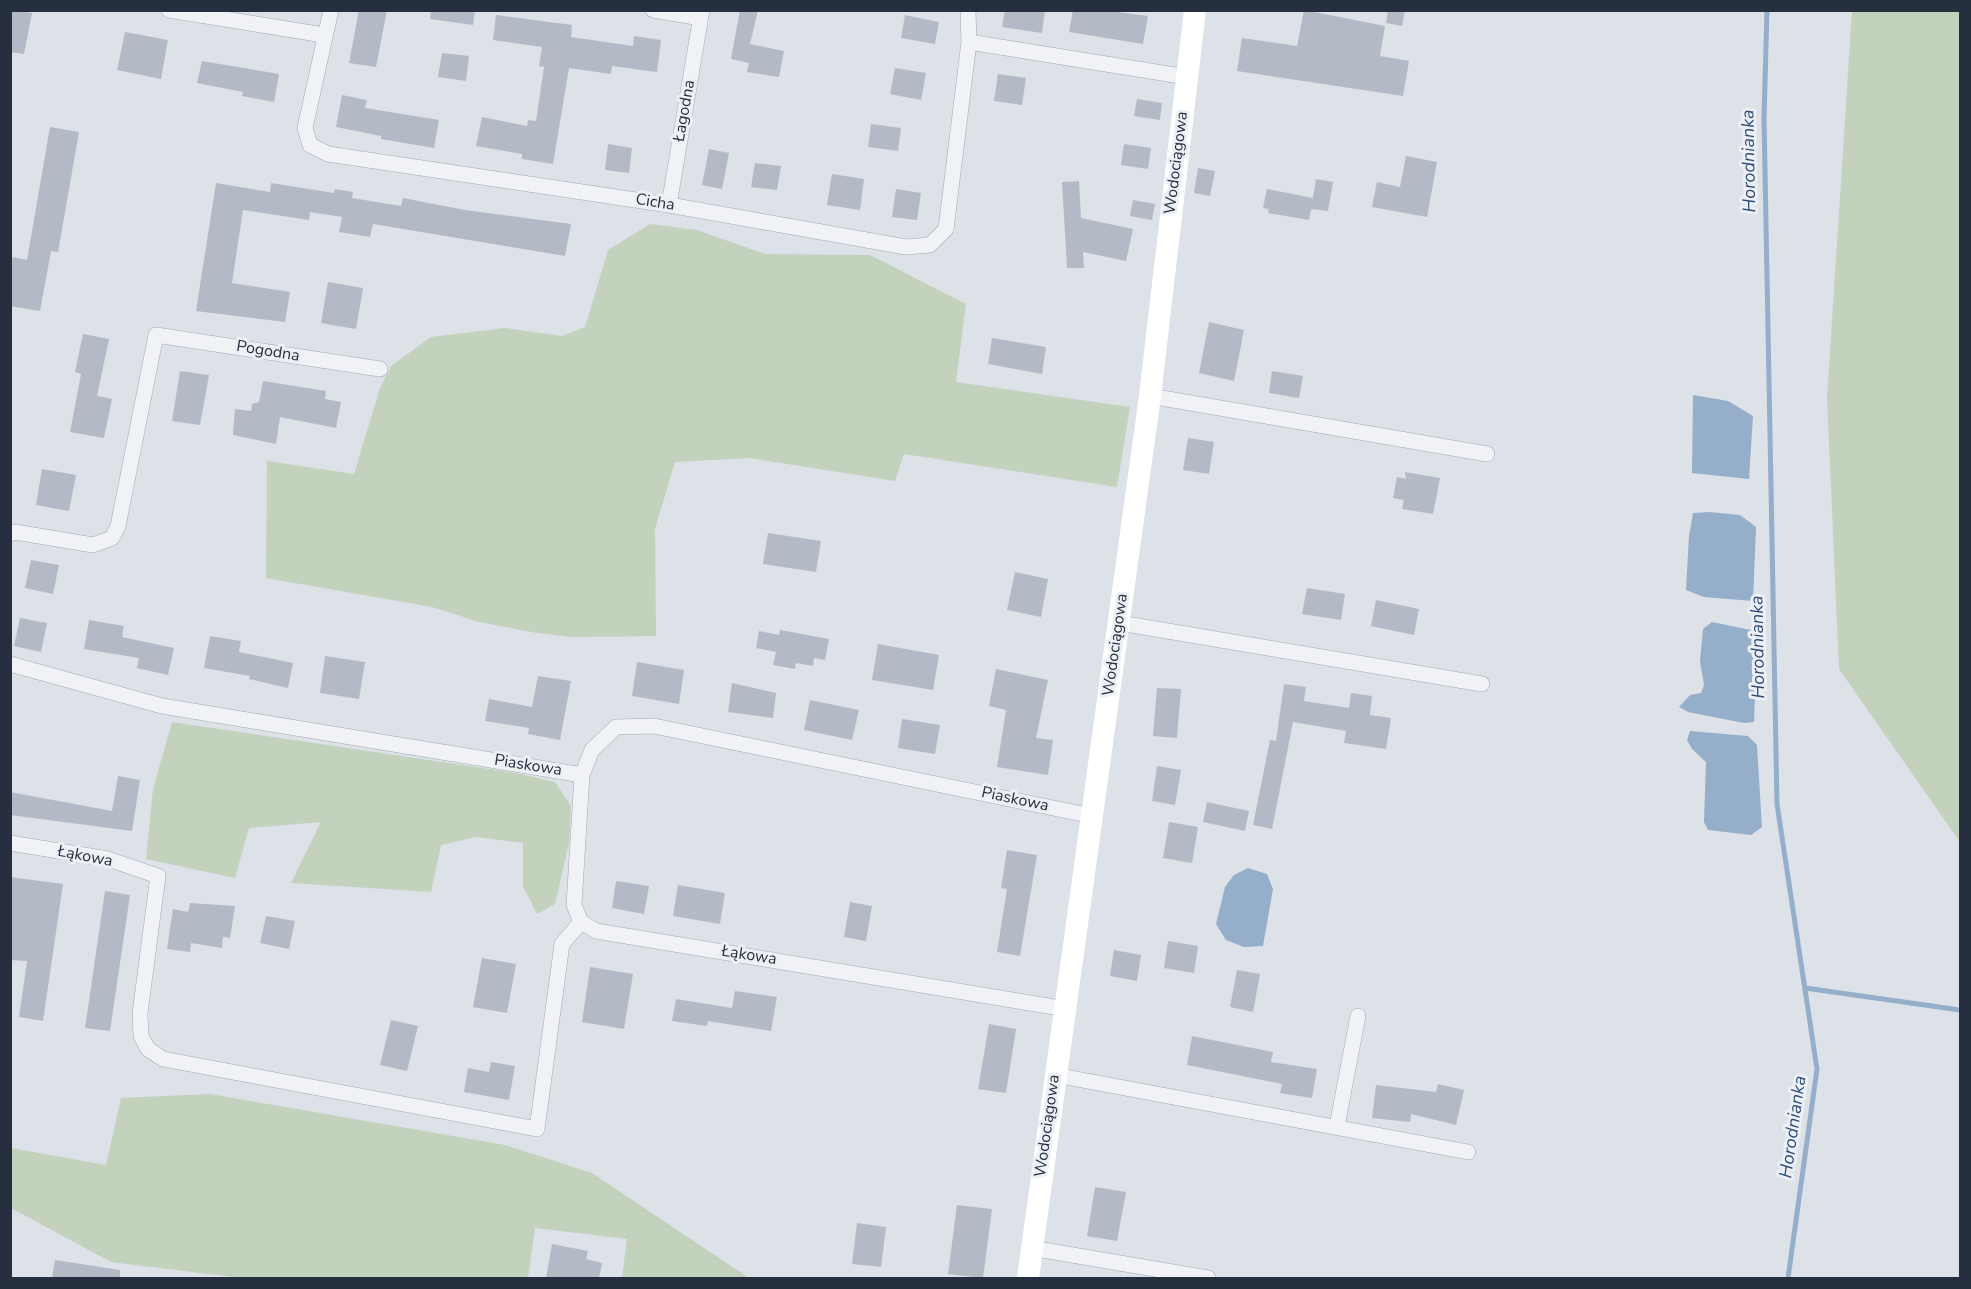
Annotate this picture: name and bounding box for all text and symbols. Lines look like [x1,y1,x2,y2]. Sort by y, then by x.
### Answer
street label: Łagodna [670,79,700,143]
water label: Horodnianka [1738,109,1762,213]
street label: Wodociągowa [1161,111,1193,215]
street label: Cicha [634,190,676,216]
street label: Pogodna [235,338,301,366]
street label: Wodociągowa [1099,593,1133,697]
water label: Horodnianka [1747,595,1771,699]
street label: Piaskowa [493,751,563,781]
street label: Piaskowa [980,784,1050,816]
street label: Łąkowa [56,842,114,872]
street label: Łąkowa [720,942,778,970]
street label: Wodociągowa [1031,1074,1065,1178]
water label: Horodnianka [1776,1074,1812,1180]

